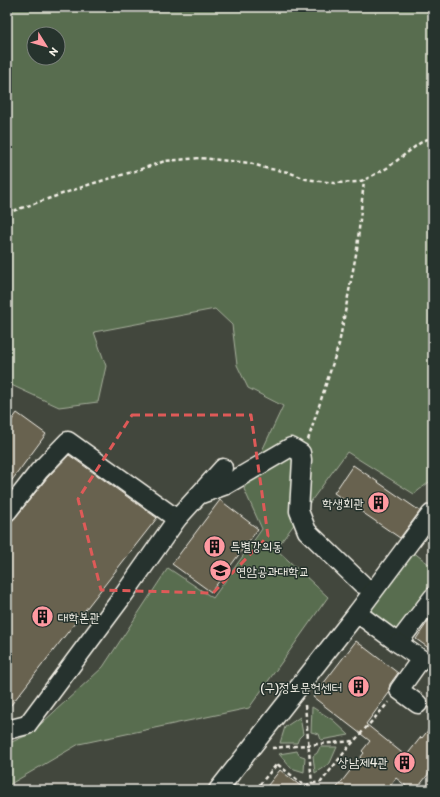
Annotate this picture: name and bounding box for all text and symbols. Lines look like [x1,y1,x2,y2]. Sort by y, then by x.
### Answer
north arrow [26,26,66,66]
text: N [46,45,61,59]
building icon: 학생회관 [366,490,392,516]
place label: 학생회관 [322,496,364,511]
building icon: 특별강의동 [202,533,228,559]
place label: 특별강의동 [230,539,282,554]
school or university icon: 연암공과대학교 [207,558,233,584]
place label: 연암공과대학교 [236,564,309,579]
building icon: 대학본관 [30,604,56,630]
place label: 대학본관 [58,610,100,625]
building icon: (구)정보문헌센터 [345,674,371,700]
place label: (구)정보문헌센터 [260,680,342,695]
building icon: 상남제4관 [391,749,417,775]
place label: 상남제4관 [338,755,388,770]

